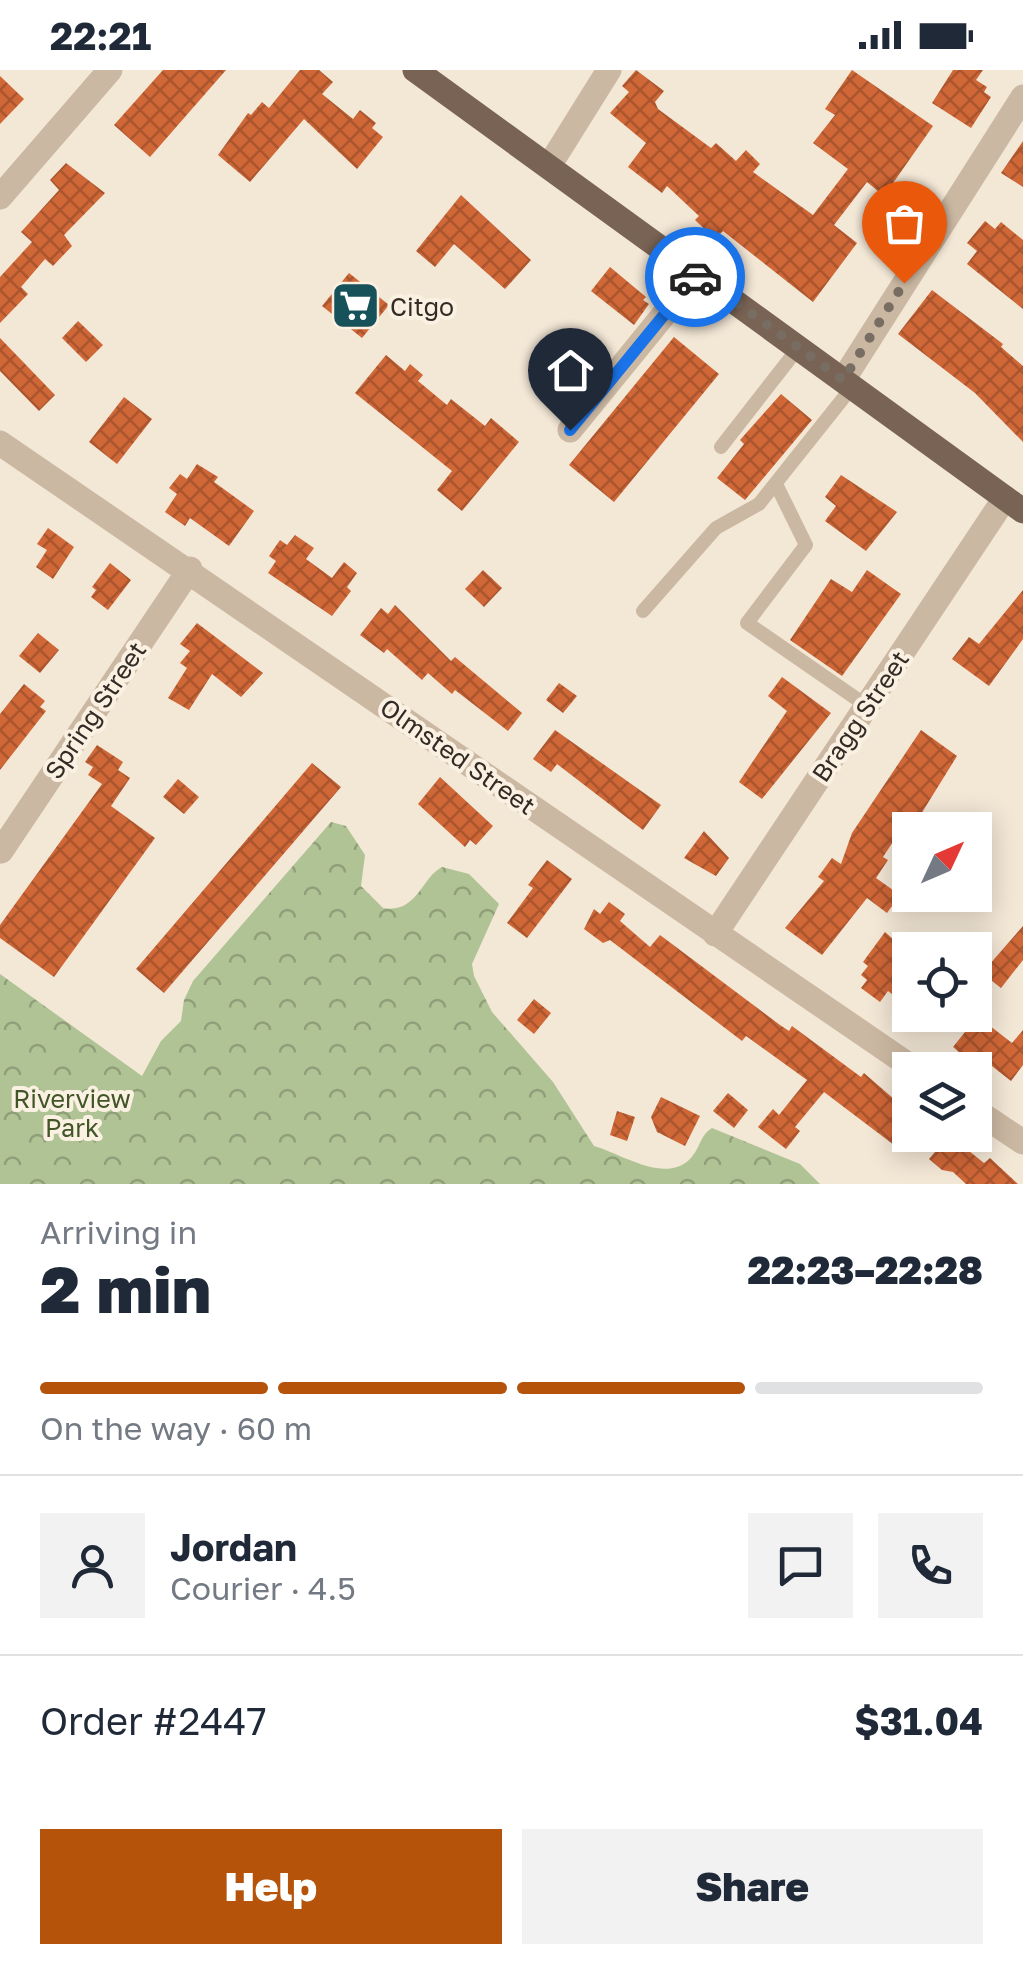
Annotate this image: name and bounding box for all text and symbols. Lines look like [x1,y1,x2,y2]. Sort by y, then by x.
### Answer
text: 22:21 [50,13,151,58]
pin [862,181,947,284]
icon: bag [877,196,932,251]
courier [645,227,745,327]
icon: car [668,250,723,305]
supermarket icon: Citgo [329,280,381,332]
place label: Citgo [390,291,454,322]
pin [528,328,613,431]
icon: home [543,343,598,398]
street label: Spring Street [38,635,152,785]
street label: Bragg Street [805,645,915,787]
street label: Olmsted Street [375,691,541,821]
north arrow [892,812,992,912]
map controls [892,812,992,1152]
button: locate [892,932,992,1032]
button: layers [892,1052,992,1152]
park label: Riverview Park [13,1083,131,1143]
text: Arriving in [40,1213,197,1251]
text: 22:23–22:28 [747,1247,983,1292]
text: 2 min [40,1249,211,1327]
text: On the way · 60 m [40,1409,312,1447]
button: person [40,1513,145,1618]
button: chat [748,1513,853,1618]
button: phone [878,1513,983,1618]
text: Jordan [170,1524,297,1569]
text: Courier · 4.5 [170,1569,356,1607]
text: Order #2447 [40,1698,267,1743]
text: $31.04 [854,1698,983,1743]
button: Help [40,1829,502,1944]
button: Share [522,1829,983,1944]

